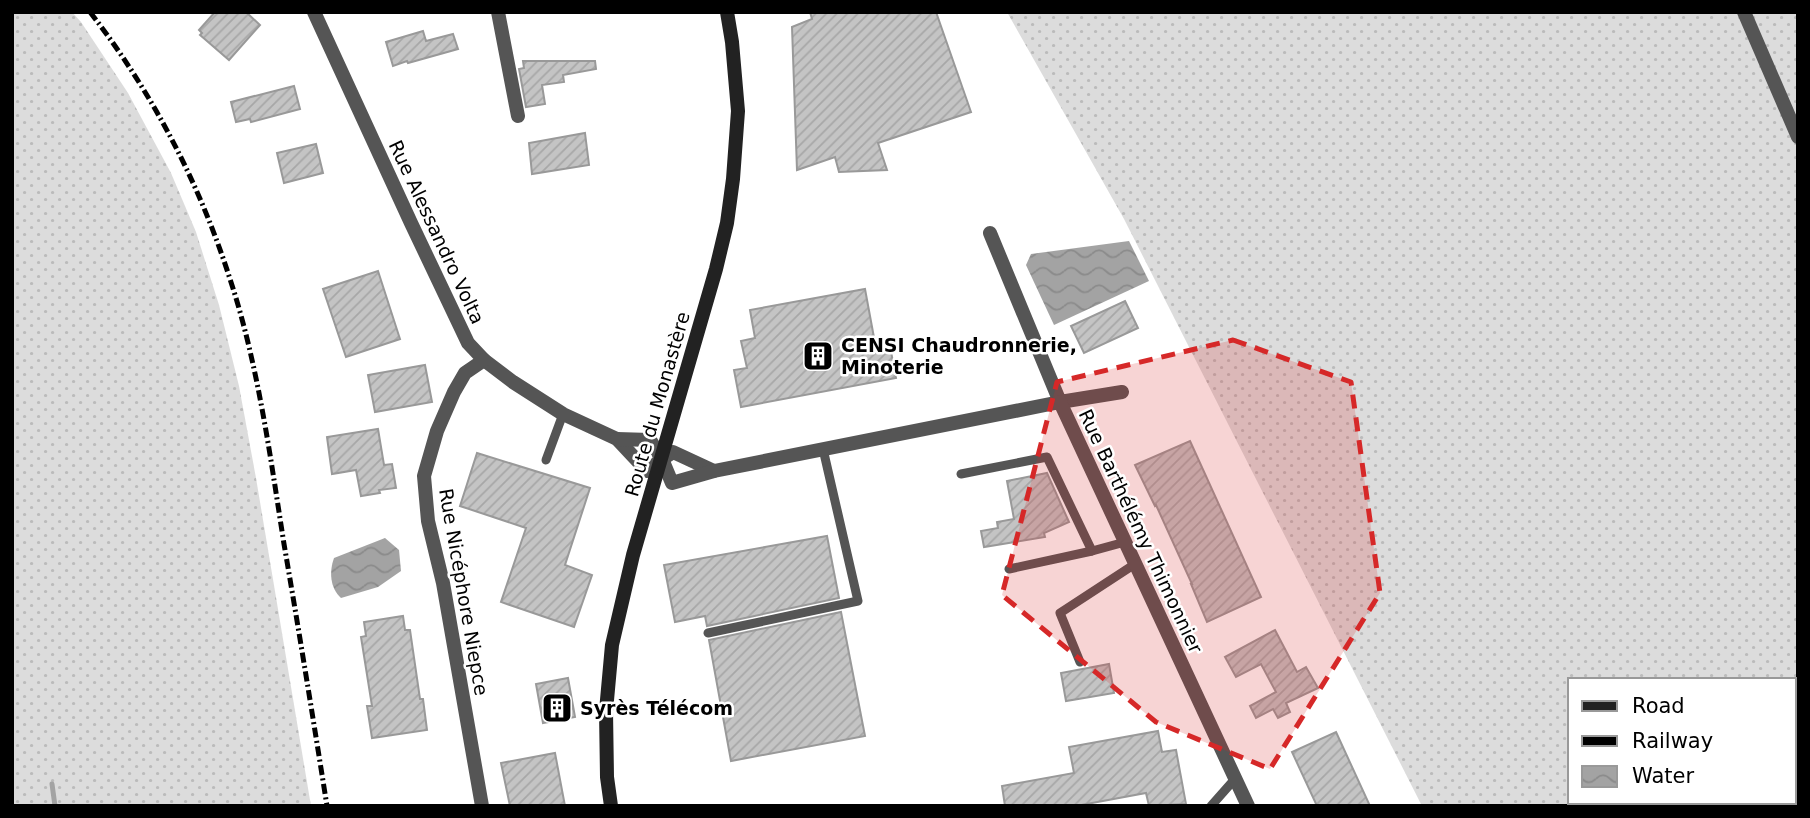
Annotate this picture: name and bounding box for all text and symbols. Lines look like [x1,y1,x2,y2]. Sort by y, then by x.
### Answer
street label: Rue Alessandro Volta [385,137,489,327]
street label: Route du Monastère [620,309,694,499]
place label: CENSI Chaudronnerie, Minoterie [841,334,1077,378]
building icon: CENSI Chaudronnerie, Minoterie [801,339,835,373]
street label: Rue Barthélémy Thimonnier [1075,406,1207,657]
street label: Rue Nicéphore Niepce [435,487,493,697]
legend [1568,678,1796,804]
building icon: Syrès Télécom [540,691,574,725]
text: Road [1632,694,1685,718]
place label: Syrès Télécom [580,697,733,719]
text: Railway [1632,729,1713,753]
text: Water [1632,764,1694,788]

